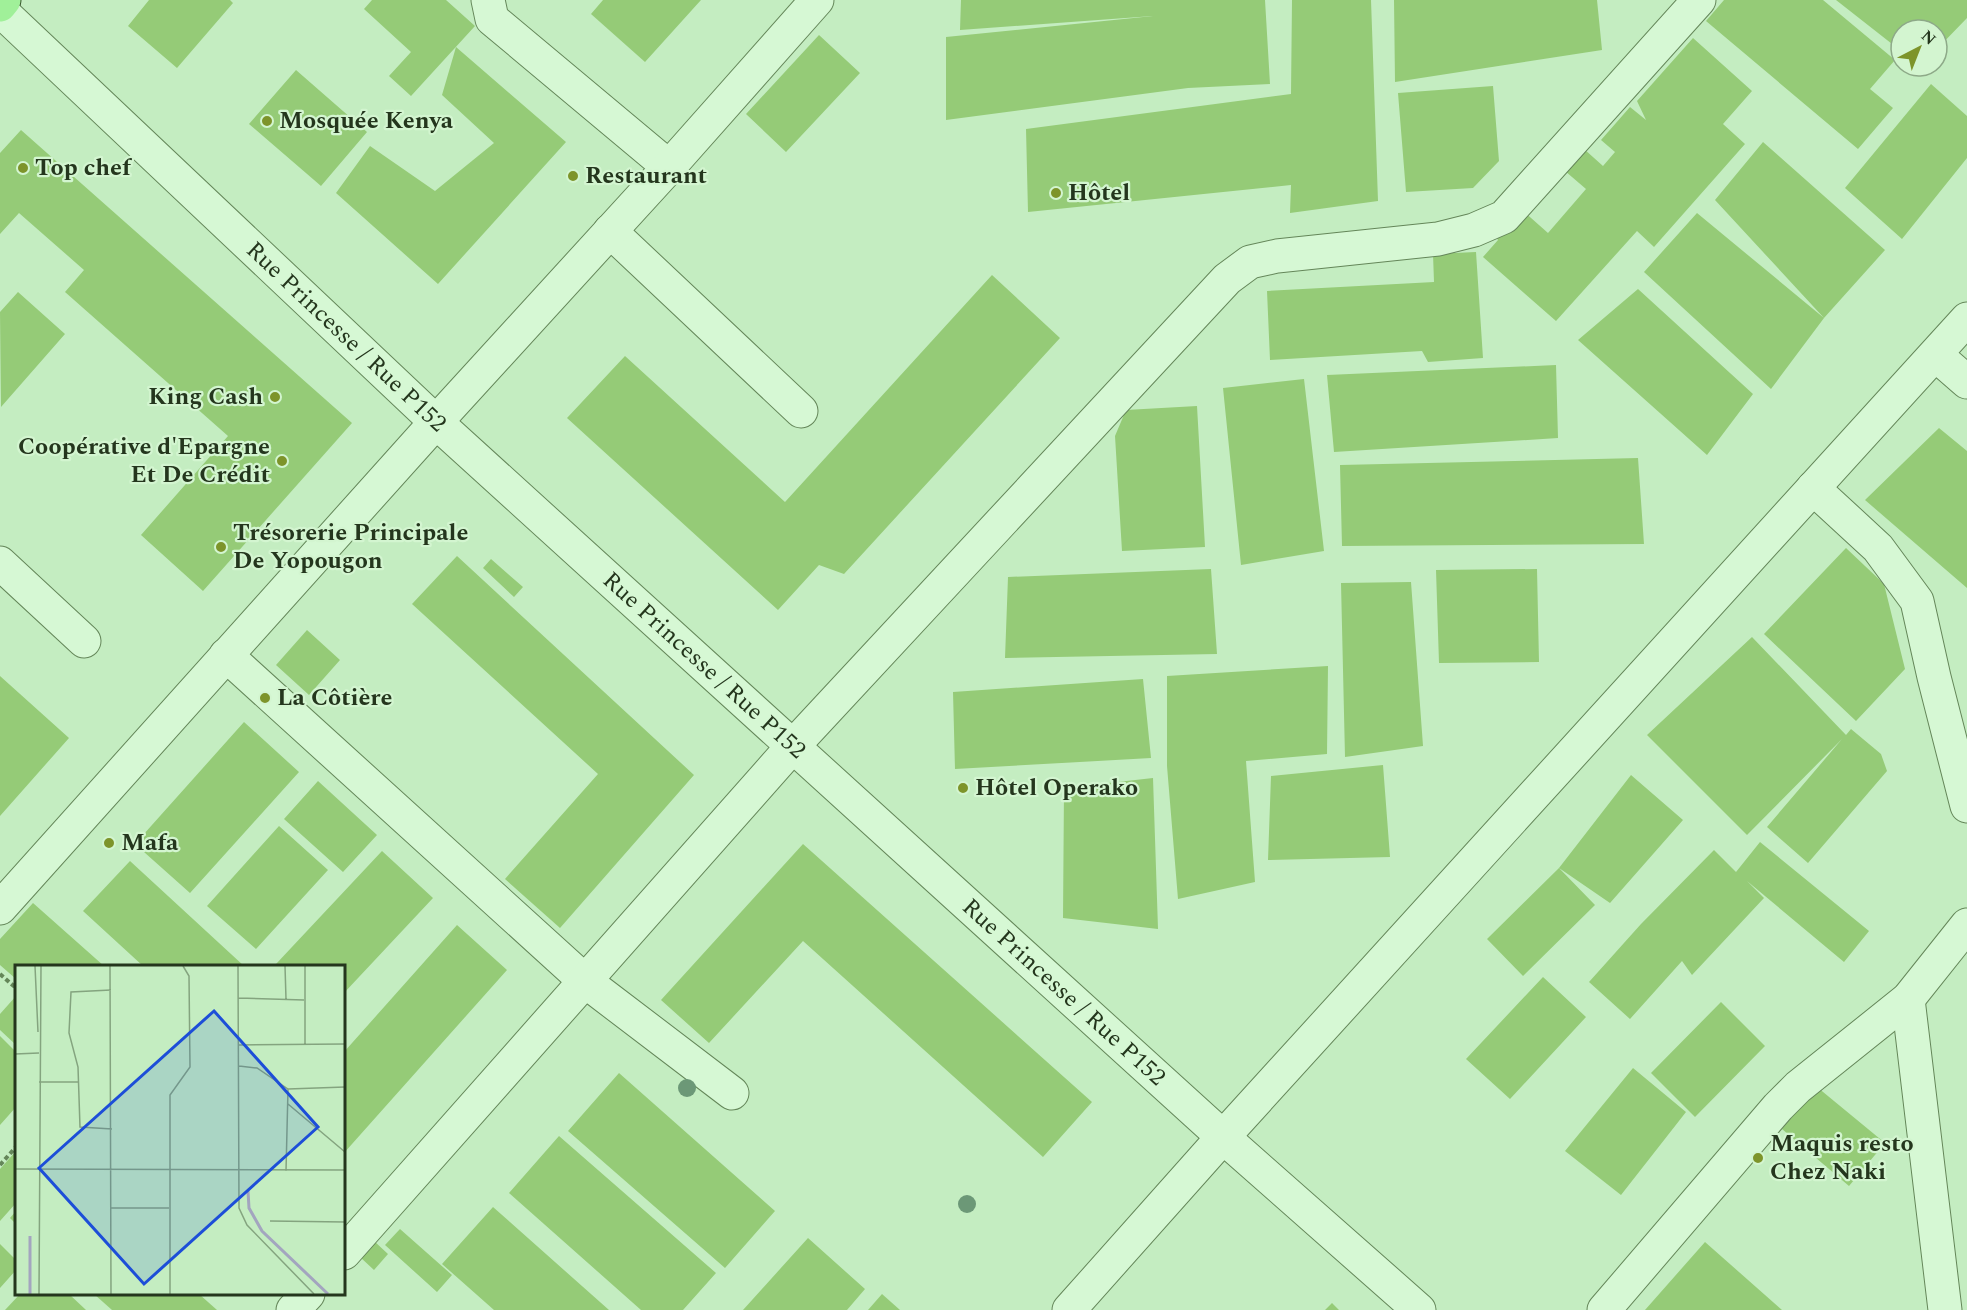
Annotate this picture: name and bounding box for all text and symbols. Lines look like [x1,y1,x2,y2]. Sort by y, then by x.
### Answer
north arrow [1889,18,1949,78]
text: N [1915,24,1941,51]
place label: Mosquée Kenya [279,103,454,139]
marker: Mosquée Kenya [260,114,274,128]
place label: Top chef [35,150,133,186]
place label: Restaurant [585,158,707,194]
marker: Top chef [16,161,30,175]
marker: Restaurant [566,169,580,183]
place label: Hôtel [1068,175,1130,211]
marker: Hôtel [1049,186,1063,200]
street label: Rue Princesse / Rue P152 [237,233,454,441]
place label: King Cash [148,379,263,415]
marker: King Cash [268,390,282,404]
place label: Coopérative d'Epargne Et De Crédit [18,429,270,493]
marker: Coopérative d'Epargne Et De Crédit [275,454,289,468]
place label: Trésorerie Principale De Yopougon [233,515,468,579]
marker: Trésorerie Principale De Yopougon [214,540,228,554]
street label: Rue Princesse / Rue P152 [594,563,814,768]
place label: La Côtière [277,680,392,716]
marker: La Côtière [258,691,272,705]
place label: Hôtel Operako [975,770,1138,806]
marker: Hôtel Operako [956,781,970,795]
place label: Mafa [121,825,179,861]
marker: Mafa [102,836,116,850]
street label: Rue Princesse / Rue P152 [954,890,1174,1095]
inset map [15,965,345,1295]
place label: Maquis resto Chez Naki [1770,1126,1914,1190]
marker: Maquis resto Chez Naki [1751,1151,1765,1165]

